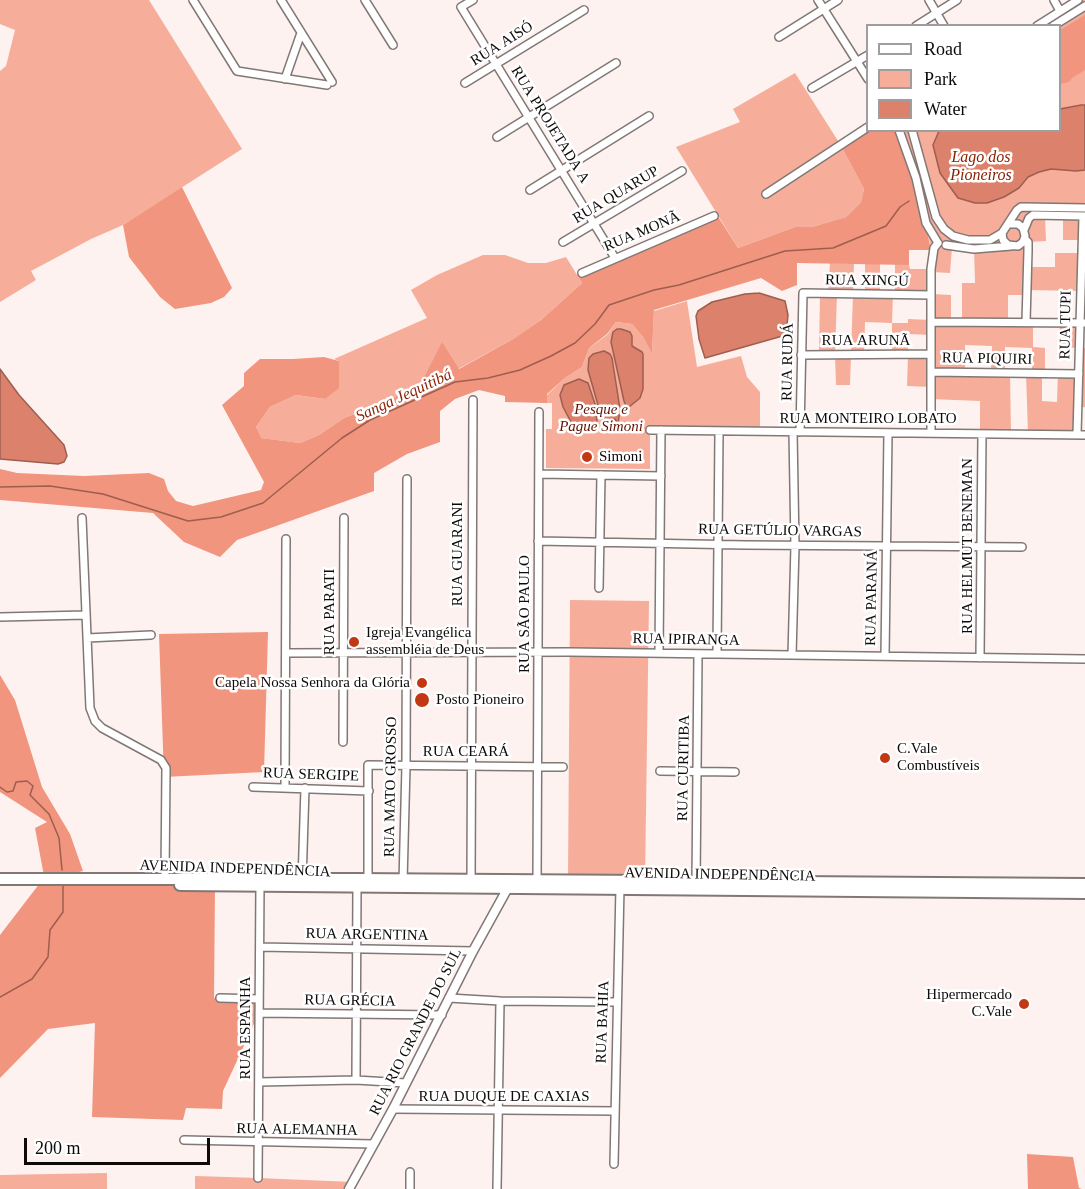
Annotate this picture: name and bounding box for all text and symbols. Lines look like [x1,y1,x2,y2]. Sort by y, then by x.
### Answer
street label: RUA AISÓ [467,18,537,70]
legend [866,24,1061,132]
text: Road [924,39,962,59]
street label: RUA PROJETADA A [507,63,593,187]
text: Park [924,69,957,89]
text: Water [924,99,967,119]
water label: Lago dos Pioneiros [950,148,1012,186]
street label: RUA QUARUP [570,162,662,228]
street label: RUA MONÃ [601,208,683,256]
street label: RUA XINGÚ [825,271,909,291]
street label: RUA TUPI [1056,290,1076,360]
street label: RUA RUDÁ [778,323,798,401]
street label: RUA ARUNÃ [822,332,910,350]
street label: RUA PIQUIRI [942,349,1032,369]
water label: Sanga Jequitibá [353,365,455,427]
park label: Pesque e Pague Simoni [559,401,643,436]
street label: RUA MONTEIRO LOBATO [779,410,957,428]
place label: Simoni [599,448,642,466]
marker: Simoni [580,450,594,464]
street label: RUA HELMUT BENEMAN [959,458,977,634]
street label: RUA GUARANI [449,502,467,606]
street label: RUA GETÚLIO VARGAS [698,521,862,541]
street label: RUA PARANÁ [862,550,882,646]
street label: RUA SÃO PAULO [516,555,534,673]
street label: RUA PARATI [321,569,339,655]
place label: Igreja Evangélica assembléia de Deus [366,624,484,659]
street label: RUA IPIRANGA [632,630,740,650]
marker: Igreja Evangélica assembléia de Deus [347,635,361,649]
place label: Capela Nossa Senhora da Glória [215,674,410,692]
marker: Capela Nossa Senhora da Glória [415,676,429,690]
marker: Posto Pioneiro [413,691,431,709]
place label: Posto Pioneiro [436,691,524,709]
street label: RUA CURITIBA [674,715,694,821]
street label: RUA MATO GROSSO [381,717,401,857]
place label: C.Vale Combustíveis [897,740,980,775]
street label: RUA CEARÁ [423,743,509,761]
marker: C.Vale Combustíveis [878,751,892,765]
street label: RUA SERGIPE [263,764,359,786]
street label: AVENIDA INDEPENDÊNCIA [139,857,331,881]
street label: AVENIDA INDEPENDÊNCIA [624,864,816,886]
street label: RUA ARGENTINA [305,925,429,945]
street label: RUA RIO GRANDE DO SUL [366,945,466,1119]
street label: RUA ESPANHA [237,976,255,1080]
street label: RUA BAHIA [593,980,613,1064]
place label: Hipermercado C.Vale [926,986,1012,1021]
street label: RUA GRÉCIA [304,991,396,1011]
marker: Hipermercado C.Vale [1017,997,1031,1011]
street label: RUA DUQUE DE CAXIAS [418,1088,590,1106]
street label: RUA ALEMANHA [236,1120,358,1140]
scale bar [27,1126,213,1164]
text: 200 m [35,1138,81,1158]

